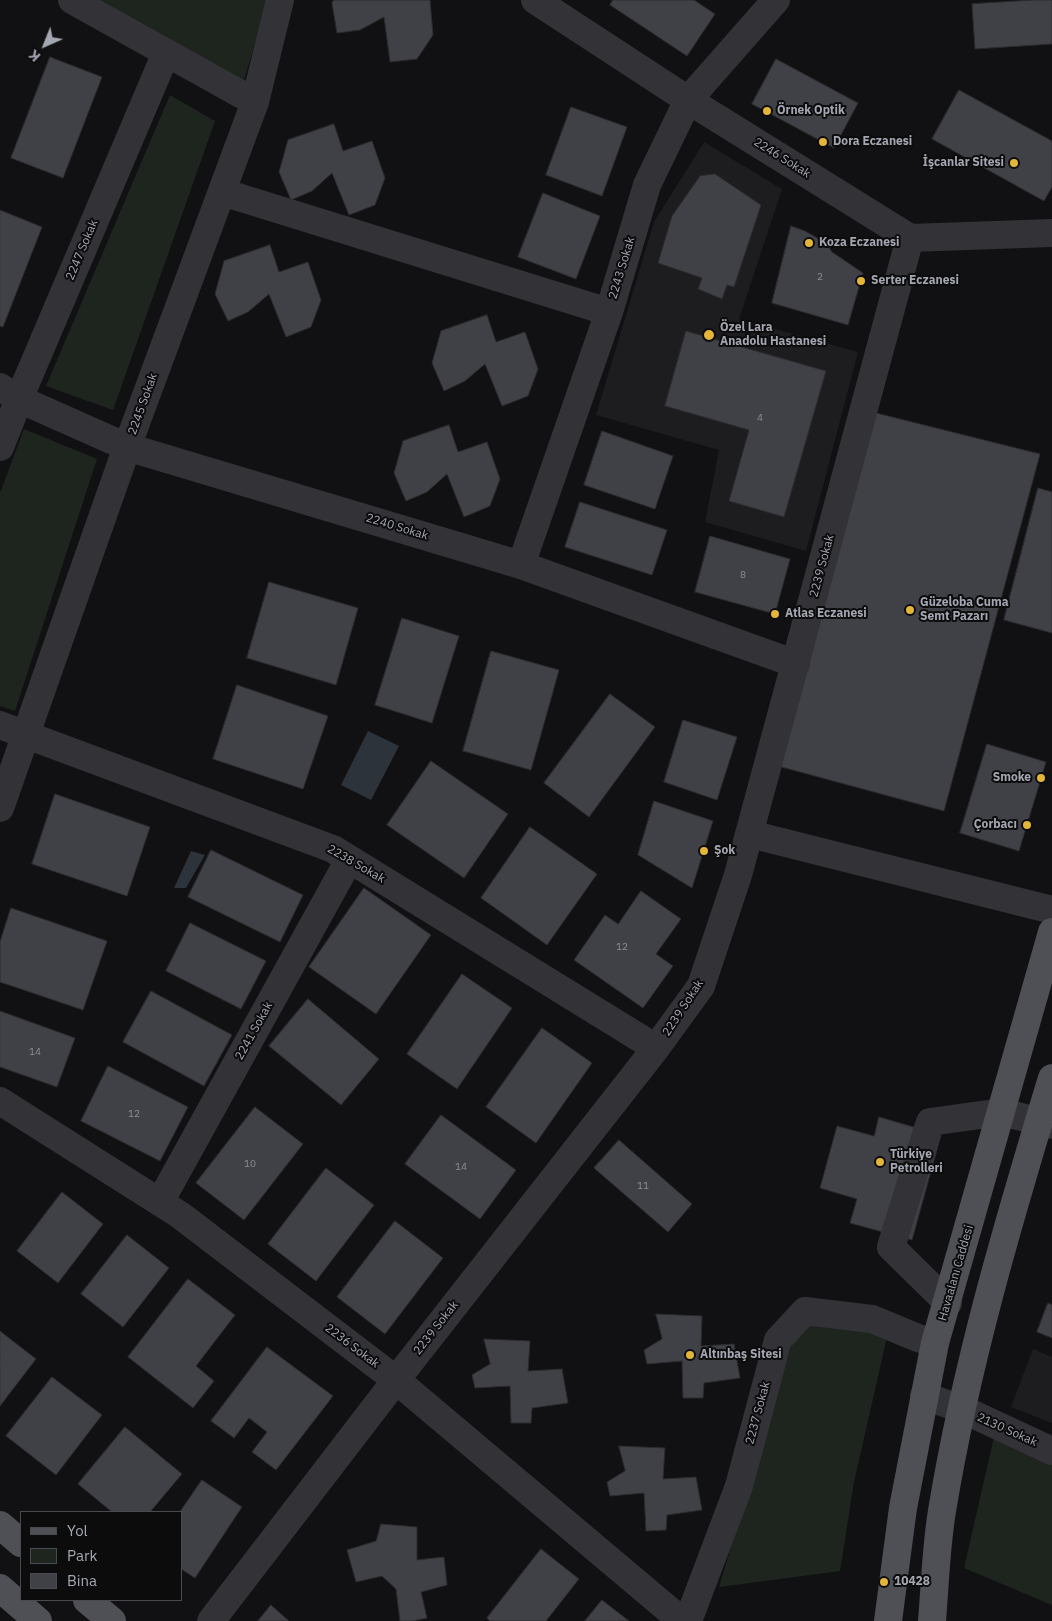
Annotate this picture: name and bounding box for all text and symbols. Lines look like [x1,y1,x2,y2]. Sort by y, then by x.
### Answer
north arrow [20,20,70,70]
text: K [25,46,44,66]
place label: Örnek Optik [777,104,845,118]
marker: Örnek Optik [761,105,773,117]
street label: 2246 Sokak [751,135,813,181]
place label: Dora Eczanesi [833,135,912,149]
marker: Dora Eczanesi [817,136,829,148]
place label: İşcanlar Sitesi [923,156,1004,170]
marker: İşcanlar Sitesi [1008,157,1020,169]
street label: 2247 Sokak [63,218,101,282]
street label: 2243 Sokak [606,235,638,301]
place label: Koza Eczanesi [819,236,899,250]
marker: Koza Eczanesi [803,237,815,249]
house number: 2 [817,271,823,283]
place label: Serter Eczanesi [871,274,959,288]
marker: Serter Eczanesi [855,275,867,287]
place label: Özel Lara Anadolu Hastanesi [720,321,826,349]
marker: Özel Lara Anadolu Hastanesi [702,328,716,342]
street label: 2245 Sokak [125,371,161,437]
house number: 4 [757,412,763,424]
street label: 2240 Sokak [364,511,430,543]
street label: 2239 Sokak [807,533,837,599]
house number: 8 [740,569,746,581]
place label: Güzeloba Cuma Semt Pazarı [920,596,1008,624]
marker: Güzeloba Cuma Semt Pazarı [904,604,916,616]
place label: Atlas Eczanesi [785,607,867,621]
marker: Atlas Eczanesi [769,608,781,620]
place label: Smoke [993,771,1031,785]
marker: Smoke [1035,772,1047,784]
place label: Çorbacı [974,818,1017,832]
marker: Çorbacı [1021,819,1033,831]
street label: 2238 Sokak [325,842,387,886]
place label: Şok [714,844,735,858]
marker: Şok [698,845,710,857]
house number: 12 [616,941,628,953]
street label: 2239 Sokak [659,977,707,1039]
street label: 2241 Sokak [232,999,276,1063]
house number: 14 [29,1046,41,1058]
house number: 12 [128,1108,140,1120]
place label: Türkiye Petrolleri [890,1148,943,1176]
marker: Türkiye Petrolleri [874,1156,886,1168]
house number: 10 [244,1158,256,1170]
house number: 14 [455,1161,467,1173]
house number: 11 [637,1180,649,1192]
street label: Havaalanı Caddesi [935,1223,977,1323]
street label: 2239 Sokak [411,1298,461,1358]
street label: 2236 Sokak [322,1321,382,1371]
place label: Altınbaş Sitesi [700,1348,782,1362]
marker: Altınbaş Sitesi [684,1349,696,1361]
street label: 2237 Sokak [743,1380,773,1446]
street label: 2130 Sokak [975,1410,1039,1450]
legend [20,1511,182,1601]
text: Yol [67,1521,88,1540]
text: Park [67,1546,97,1565]
text: Bina [67,1571,97,1590]
place label: 10428 [894,1575,930,1589]
marker: 10428 [878,1576,890,1588]

